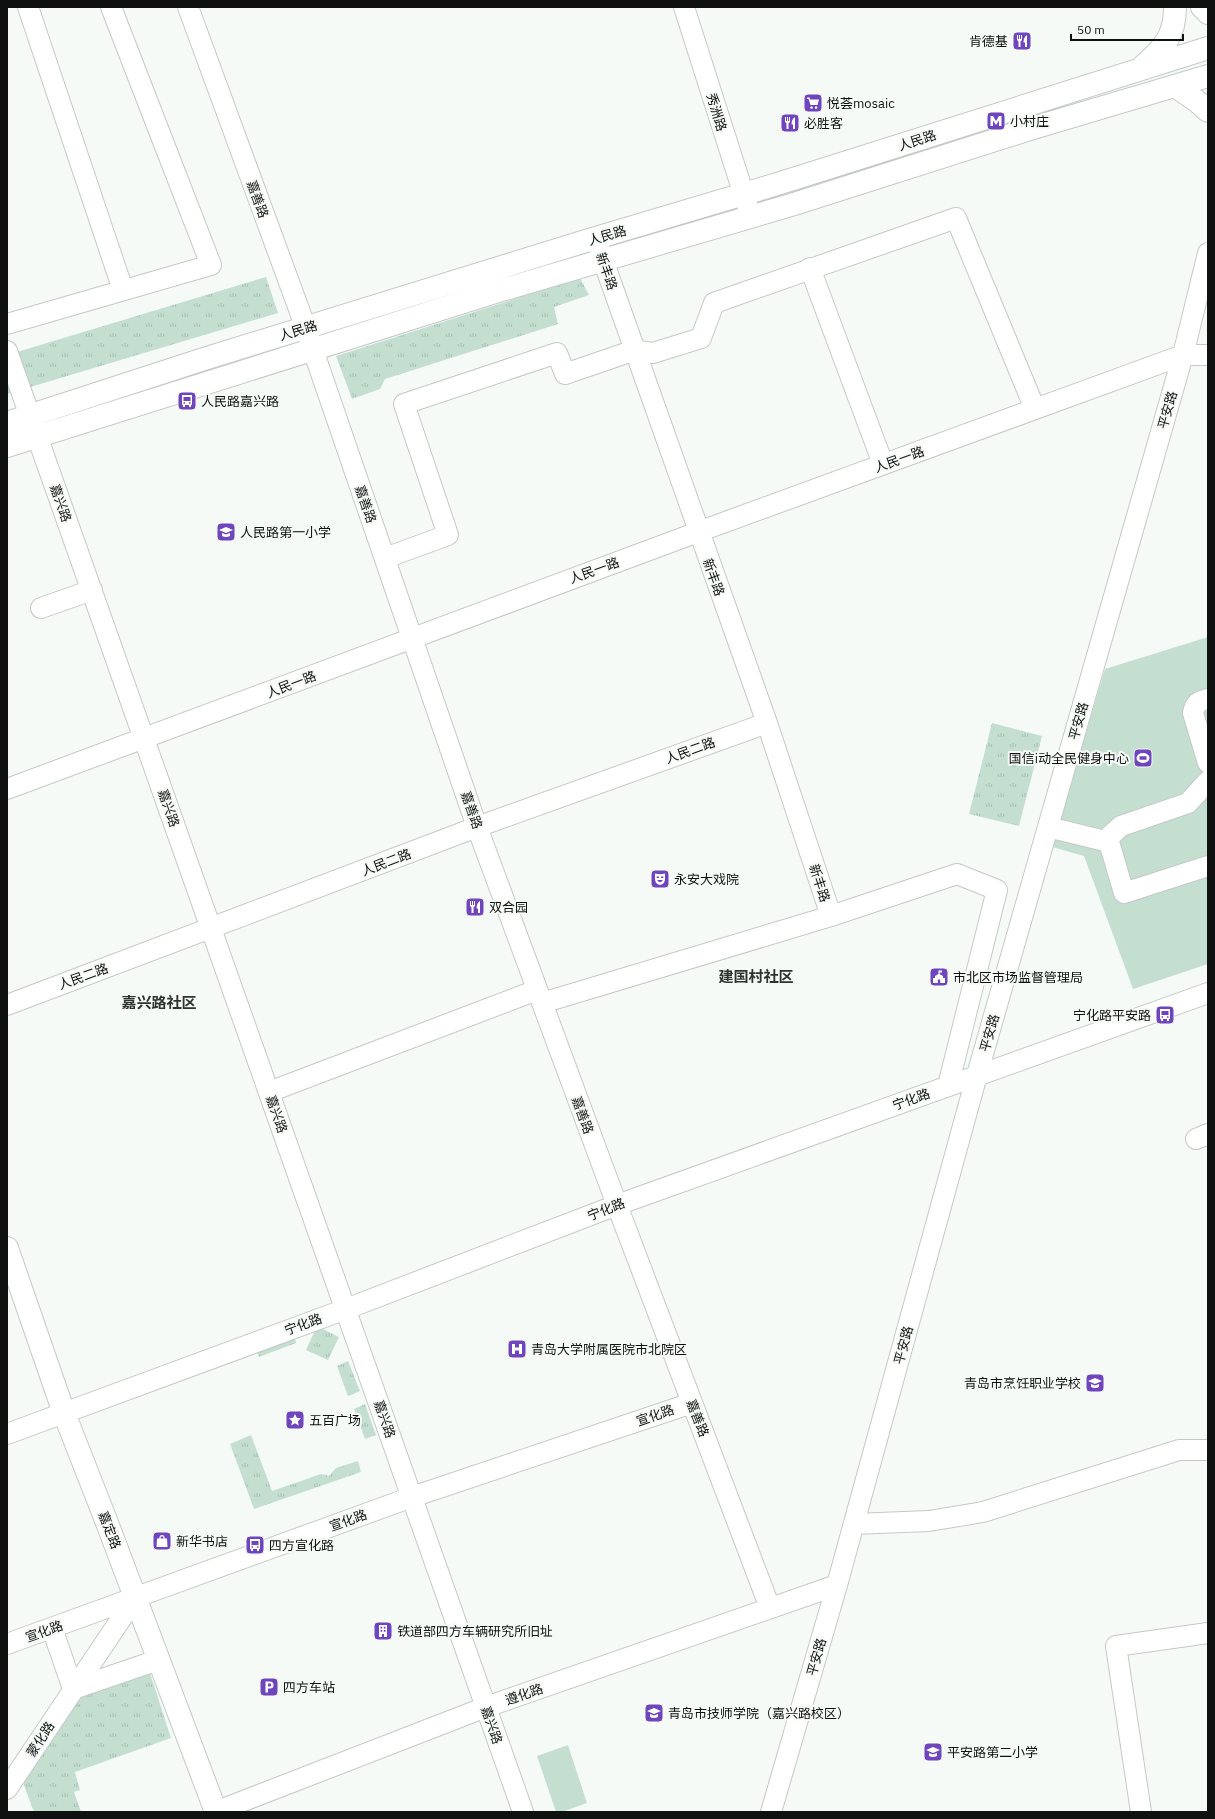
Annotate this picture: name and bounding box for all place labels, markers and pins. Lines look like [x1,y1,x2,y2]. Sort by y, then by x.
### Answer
restaurant icon: 肯德基 [1011,30,1033,52]
place label: 肯德基 [969,33,1008,50]
supermarket icon: 悦荟mosaic [802,92,824,114]
place label: 悦荟mosaic [827,95,895,112]
metro station icon: 小村庄 [985,110,1007,132]
restaurant icon: 必胜客 [779,112,801,134]
place label: 小村庄 [1010,113,1049,130]
place label: 必胜客 [804,115,843,132]
bus stop icon: 人民路嘉兴路 [176,390,198,412]
place label: 人民路嘉兴路 [201,393,279,410]
school or university icon: 人民路第一小学 [215,521,237,543]
place label: 人民路第一小学 [240,524,331,541]
sports icon: 国信i动全民健身中心 [1132,747,1154,769]
place label: 国信i动全民健身中心 [1009,750,1129,767]
theatre icon: 永安大戏院 [649,868,671,890]
place label: 永安大戏院 [674,871,739,888]
restaurant icon: 双合园 [464,896,486,918]
place label: 双合园 [489,899,528,916]
public building icon: 市北区市场监督管理局 [928,966,950,988]
place label: 市北区市场监督管理局 [953,969,1083,986]
bus stop icon: 宁化路平安路 [1154,1004,1176,1026]
place label: 宁化路平安路 [1073,1007,1151,1024]
hospital icon: 青岛大学附属医院市北院区 [506,1338,528,1360]
place label: 青岛大学附属医院市北院区 [531,1341,687,1358]
school or university icon: 青岛市烹饪职业学校 [1084,1372,1106,1394]
place label: 青岛市烹饪职业学校 [964,1375,1081,1392]
place icon: 五百广场 [284,1409,306,1431]
place label: 五百广场 [309,1412,361,1429]
shop icon: 新华书店 [151,1530,173,1552]
place label: 新华书店 [176,1533,228,1550]
bus stop icon: 四方宣化路 [244,1534,266,1556]
place label: 四方宣化路 [269,1537,334,1554]
building icon: 铁道部四方车辆研究所旧址 [372,1620,394,1642]
place label: 铁道部四方车辆研究所旧址 [397,1623,553,1640]
parking icon: 四方车站 [258,1676,280,1698]
place label: 四方车站 [283,1679,335,1696]
school or university icon: 青岛市技师学院（嘉兴路校区） [643,1702,665,1724]
place label: 青岛市技师学院（嘉兴路校区） [668,1705,850,1722]
school or university icon: 平安路第二小学 [922,1741,944,1763]
place label: 平安路第二小学 [947,1744,1038,1761]

